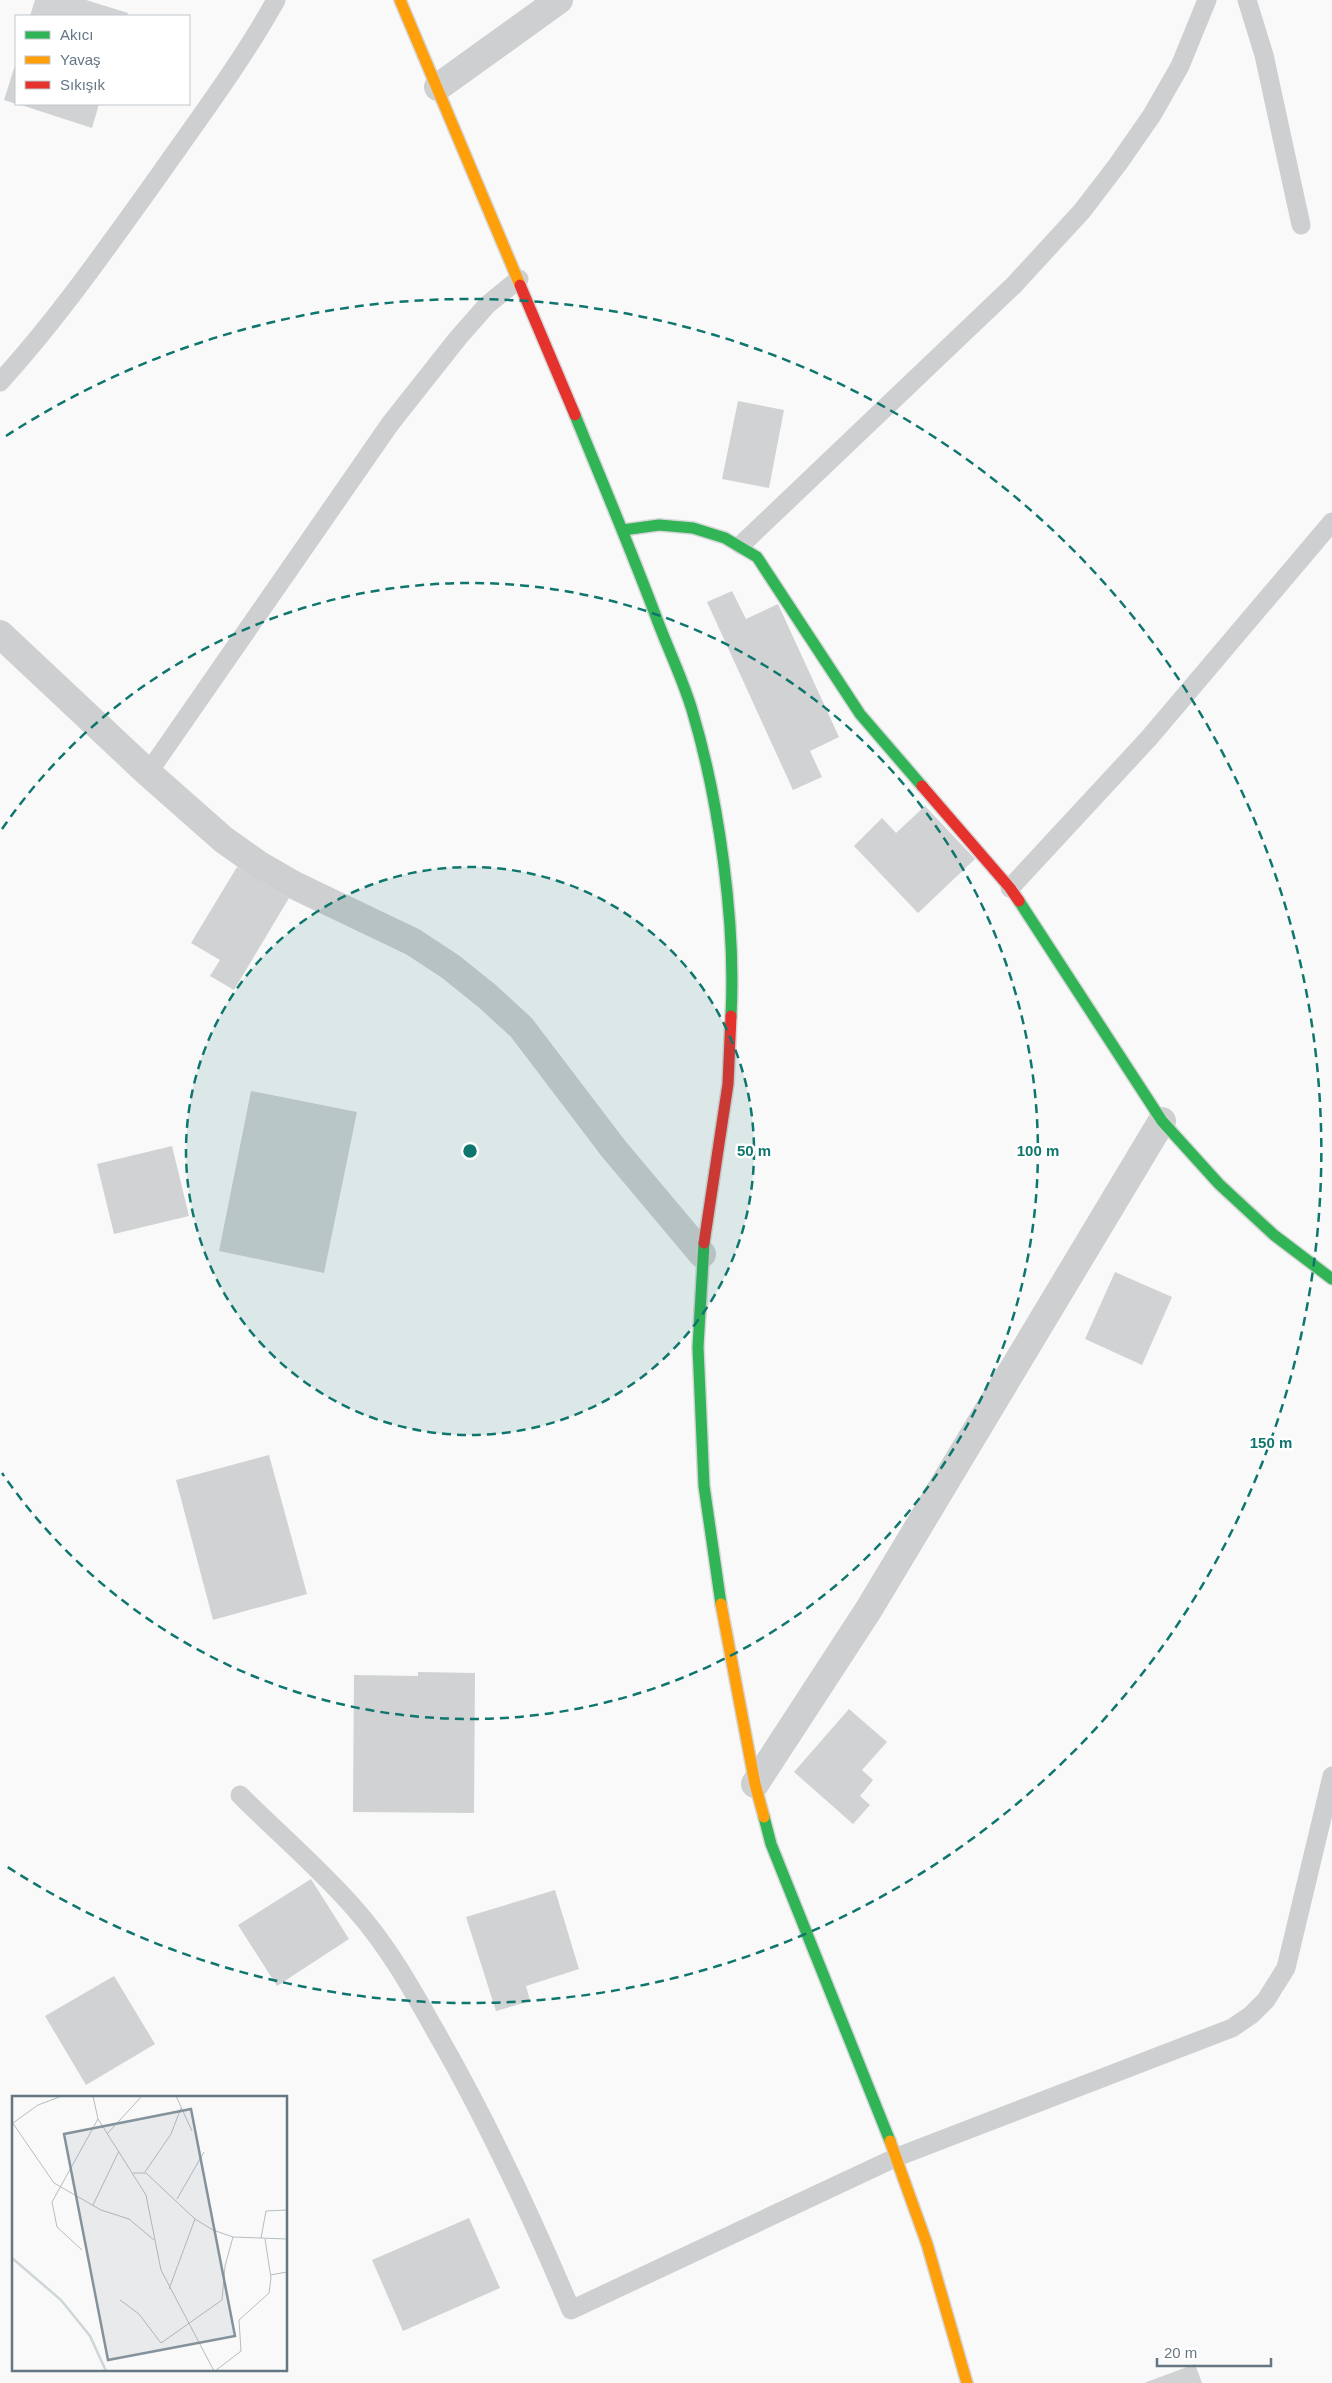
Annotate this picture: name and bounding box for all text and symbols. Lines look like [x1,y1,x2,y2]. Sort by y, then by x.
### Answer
legend [15,15,190,105]
text: Akıcı [60,26,93,43]
text: Yavaş [60,51,101,68]
text: Sıkışık [60,76,106,93]
centre of rings [461,1142,479,1160]
text: 50 m [737,1142,771,1159]
text: 100 m [1017,1142,1059,1159]
text: 150 m [1250,1434,1292,1451]
inset map [12,2096,288,2370]
scale bar [1157,2336,1271,2368]
text: 20 m [1164,2344,1197,2361]

